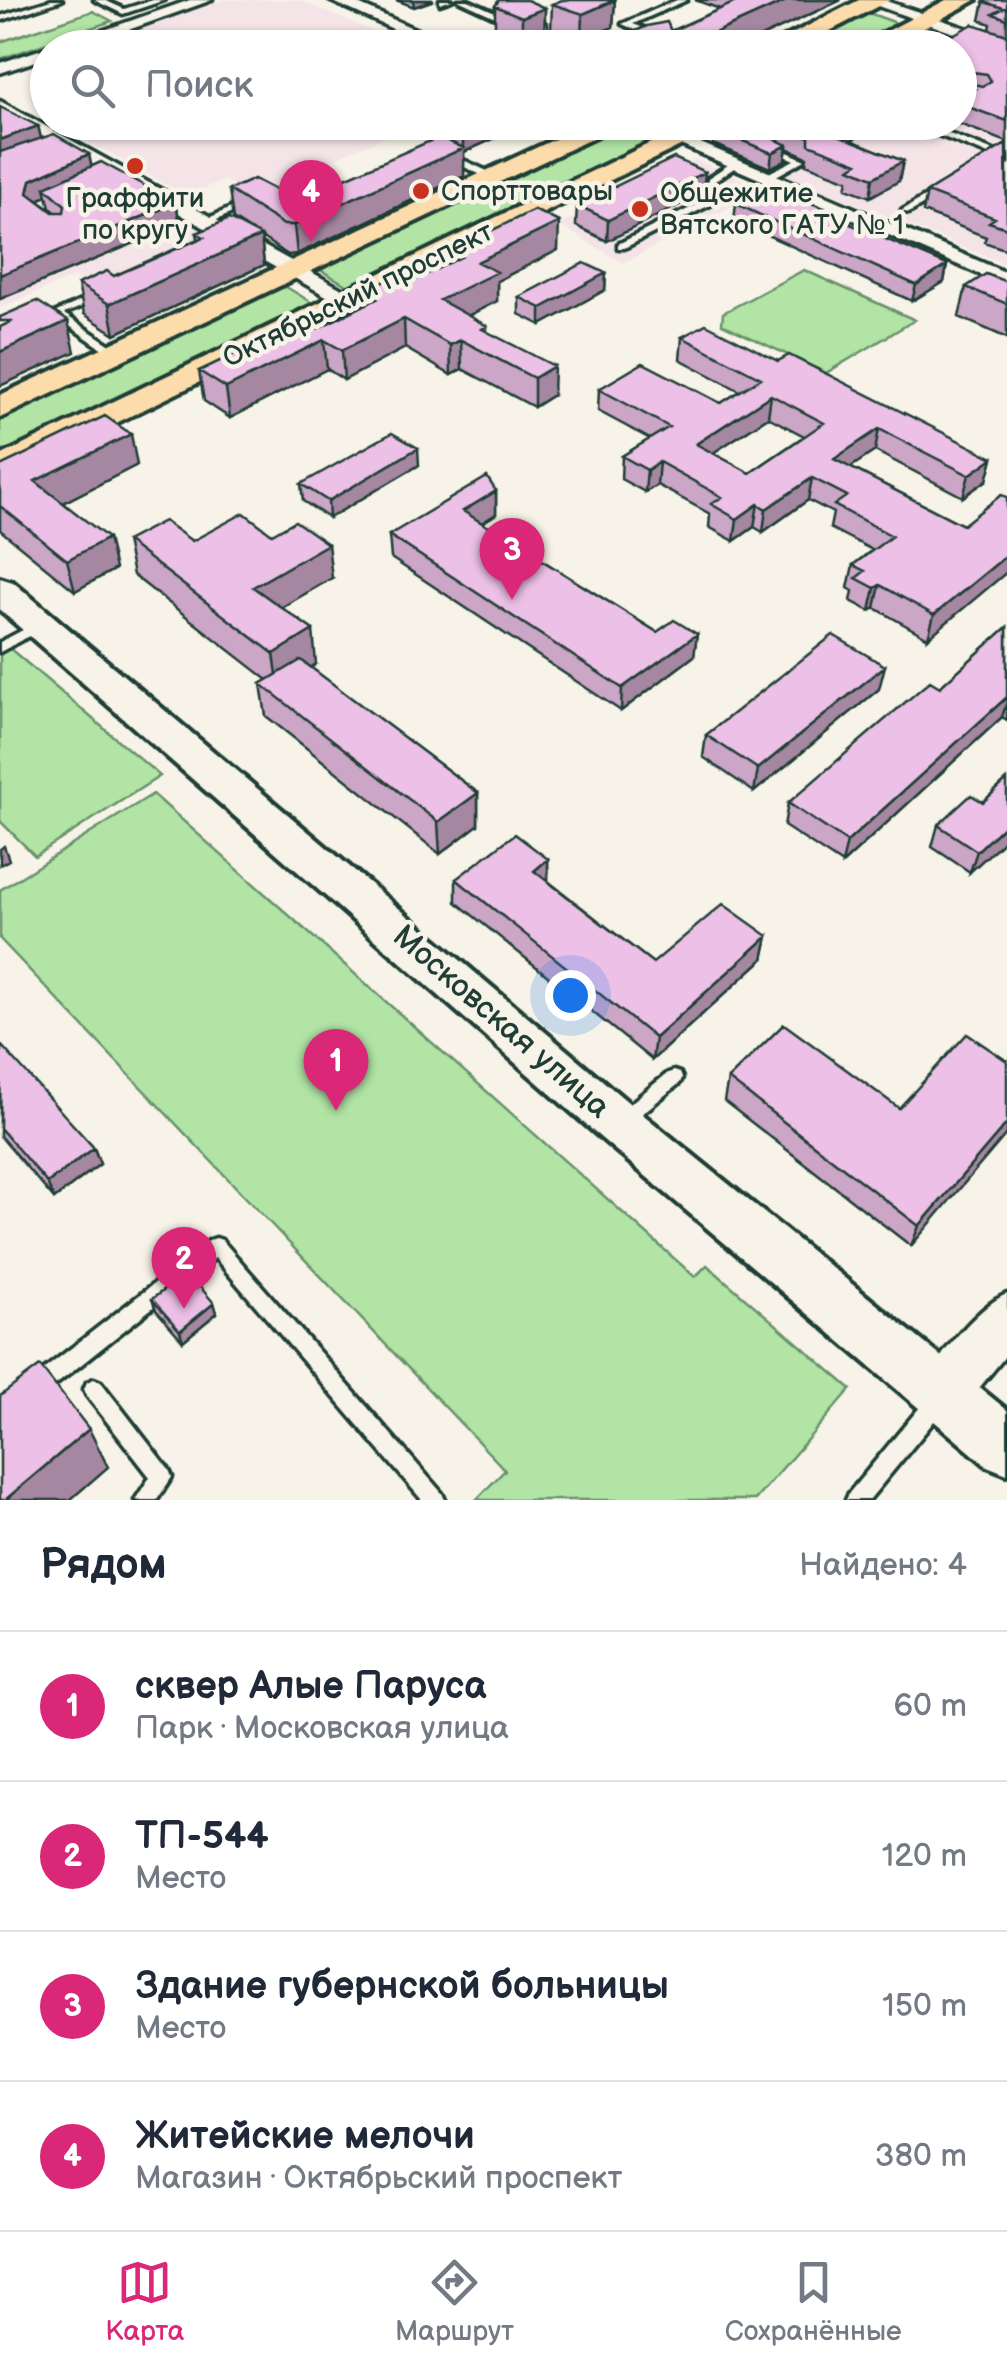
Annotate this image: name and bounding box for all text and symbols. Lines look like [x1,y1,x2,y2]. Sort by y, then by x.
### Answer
search box [30,30,977,140]
icon: search [65,58,120,113]
text: Поиск [145,63,253,108]
marker: Граффити по кругу [124,155,146,177]
pin: 4 [278,160,344,242]
place label: Спорттовары [441,175,613,208]
place label: Общежитие Вятского ГАТУ № 1 [660,177,904,242]
marker: Спорттовары [410,180,432,202]
place label: Граффити по кругу [66,182,204,247]
marker: Общежитие Вятского ГАТУ № 1 [629,198,651,220]
street label: Октябрьский проспект [218,215,498,375]
pin: 3 [480,518,544,600]
street label: Московская улица [384,917,618,1127]
your location [545,970,596,1021]
pin: 1 [304,1028,368,1111]
pin: 2 [152,1226,216,1309]
text: Рядом [40,1540,167,1591]
text: Найдено: 4 [799,1546,967,1585]
text: сквер Алые Паруса [135,1664,486,1709]
text: 1 [66,1687,79,1726]
text: 60 m [894,1687,967,1726]
text: Парк · Московская улица [135,1709,509,1748]
text: ТП-544 [135,1814,269,1859]
text: 2 [63,1837,82,1876]
text: 120 m [882,1837,967,1876]
text: Место [135,1859,226,1898]
text: Здание губернской больницы [135,1964,669,2009]
text: 3 [63,1987,82,2026]
text: 150 m [882,1987,967,2026]
text: Место [135,2009,226,2048]
text: Житейские мелочи [135,2114,475,2159]
text: 4 [63,2137,82,2176]
text: 380 m [875,2137,967,2176]
text: Магазин · Октябрьский проспект [135,2159,622,2198]
tab: Карта [105,2255,184,2348]
tab: Маршрут [395,2255,514,2348]
tab: Сохранённые [725,2255,902,2348]

